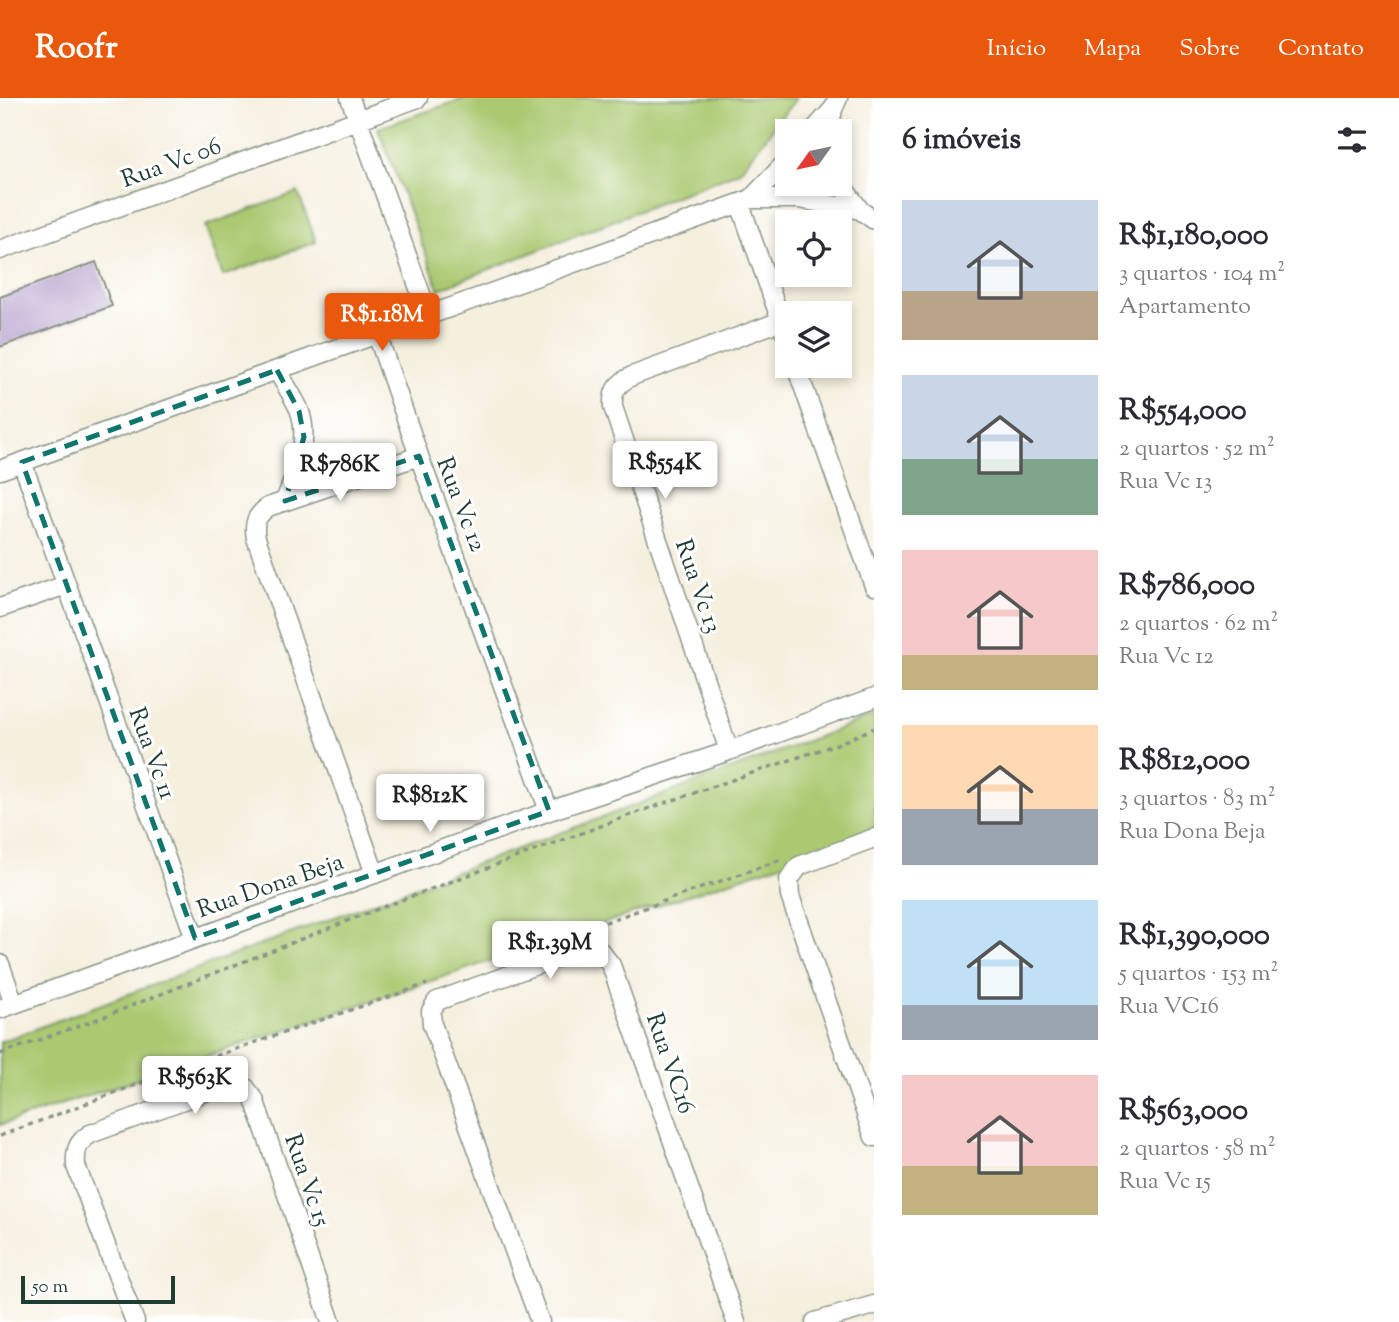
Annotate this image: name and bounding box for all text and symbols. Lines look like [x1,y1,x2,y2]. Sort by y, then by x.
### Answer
text: Roofr [35,25,118,73]
text: Início [987,32,1046,66]
text: Mapa [1084,32,1141,66]
text: Sobre [1179,32,1240,66]
text: Contato [1278,32,1364,66]
north arrow [775,119,852,196]
map controls [775,119,852,378]
text: 6 imóveis [902,119,1021,162]
icon: filters [1333,121,1371,159]
street label: Rua Vc 06 [117,130,226,198]
button: locate [775,210,852,287]
text: R$1,180,000 [1119,215,1269,258]
icon: home [958,228,1042,312]
text: 3 quartos · 104 m² [1119,258,1285,291]
text: Apartamento [1119,291,1251,324]
pin: R$1.18M [317,294,447,353]
text: R$1.18M [341,299,423,332]
button: layers [775,301,852,378]
text: R$554,000 [1119,390,1247,433]
icon: home [958,403,1042,487]
text: 2 quartos · 52 m² [1119,433,1275,466]
pin: R$554K [608,442,722,501]
pin: R$786K [283,444,397,503]
text: R$554K [629,447,701,480]
text: R$786K [300,449,380,482]
street label: Rua Vc 12 [427,452,494,557]
text: Rua Vc 13 [1119,466,1212,499]
street label: Rua Vc 13 [665,535,729,638]
text: R$786,000 [1119,565,1255,608]
icon: home [958,578,1042,662]
text: 2 quartos · 62 m² [1119,608,1278,641]
text: Rua Vc 12 [1119,641,1214,674]
street label: Rua Vc 11 [119,703,183,805]
text: R$812,000 [1119,740,1250,783]
icon: home [958,753,1042,837]
pin: R$812K [373,774,487,834]
text: R$812K [392,780,468,813]
text: 3 quartos · 83 m² [1119,783,1276,816]
text: Rua Dona Beja [1119,816,1266,849]
street label: Rua Dona Beja [193,846,348,928]
text: R$1,390,000 [1119,915,1270,958]
pin: R$1.39M [485,922,615,981]
text: R$1.39M [508,927,592,960]
icon: home [958,928,1042,1012]
text: 5 quartos · 153 m² [1119,958,1278,991]
text: Rua VC16 [1119,991,1219,1024]
street label: Rua VC16 [636,1009,702,1119]
pin: R$563K [138,1056,252,1116]
text: R$563K [158,1062,232,1095]
text: R$563,000 [1119,1090,1248,1133]
icon: home [958,1103,1042,1187]
street label: Rua Vc 15 [274,1130,338,1232]
text: 2 quartos · 58 m² [1119,1133,1276,1166]
text: Rua Vc 15 [1119,1166,1211,1199]
scale bar [21,1273,175,1305]
text: 50 m [32,1274,68,1301]

